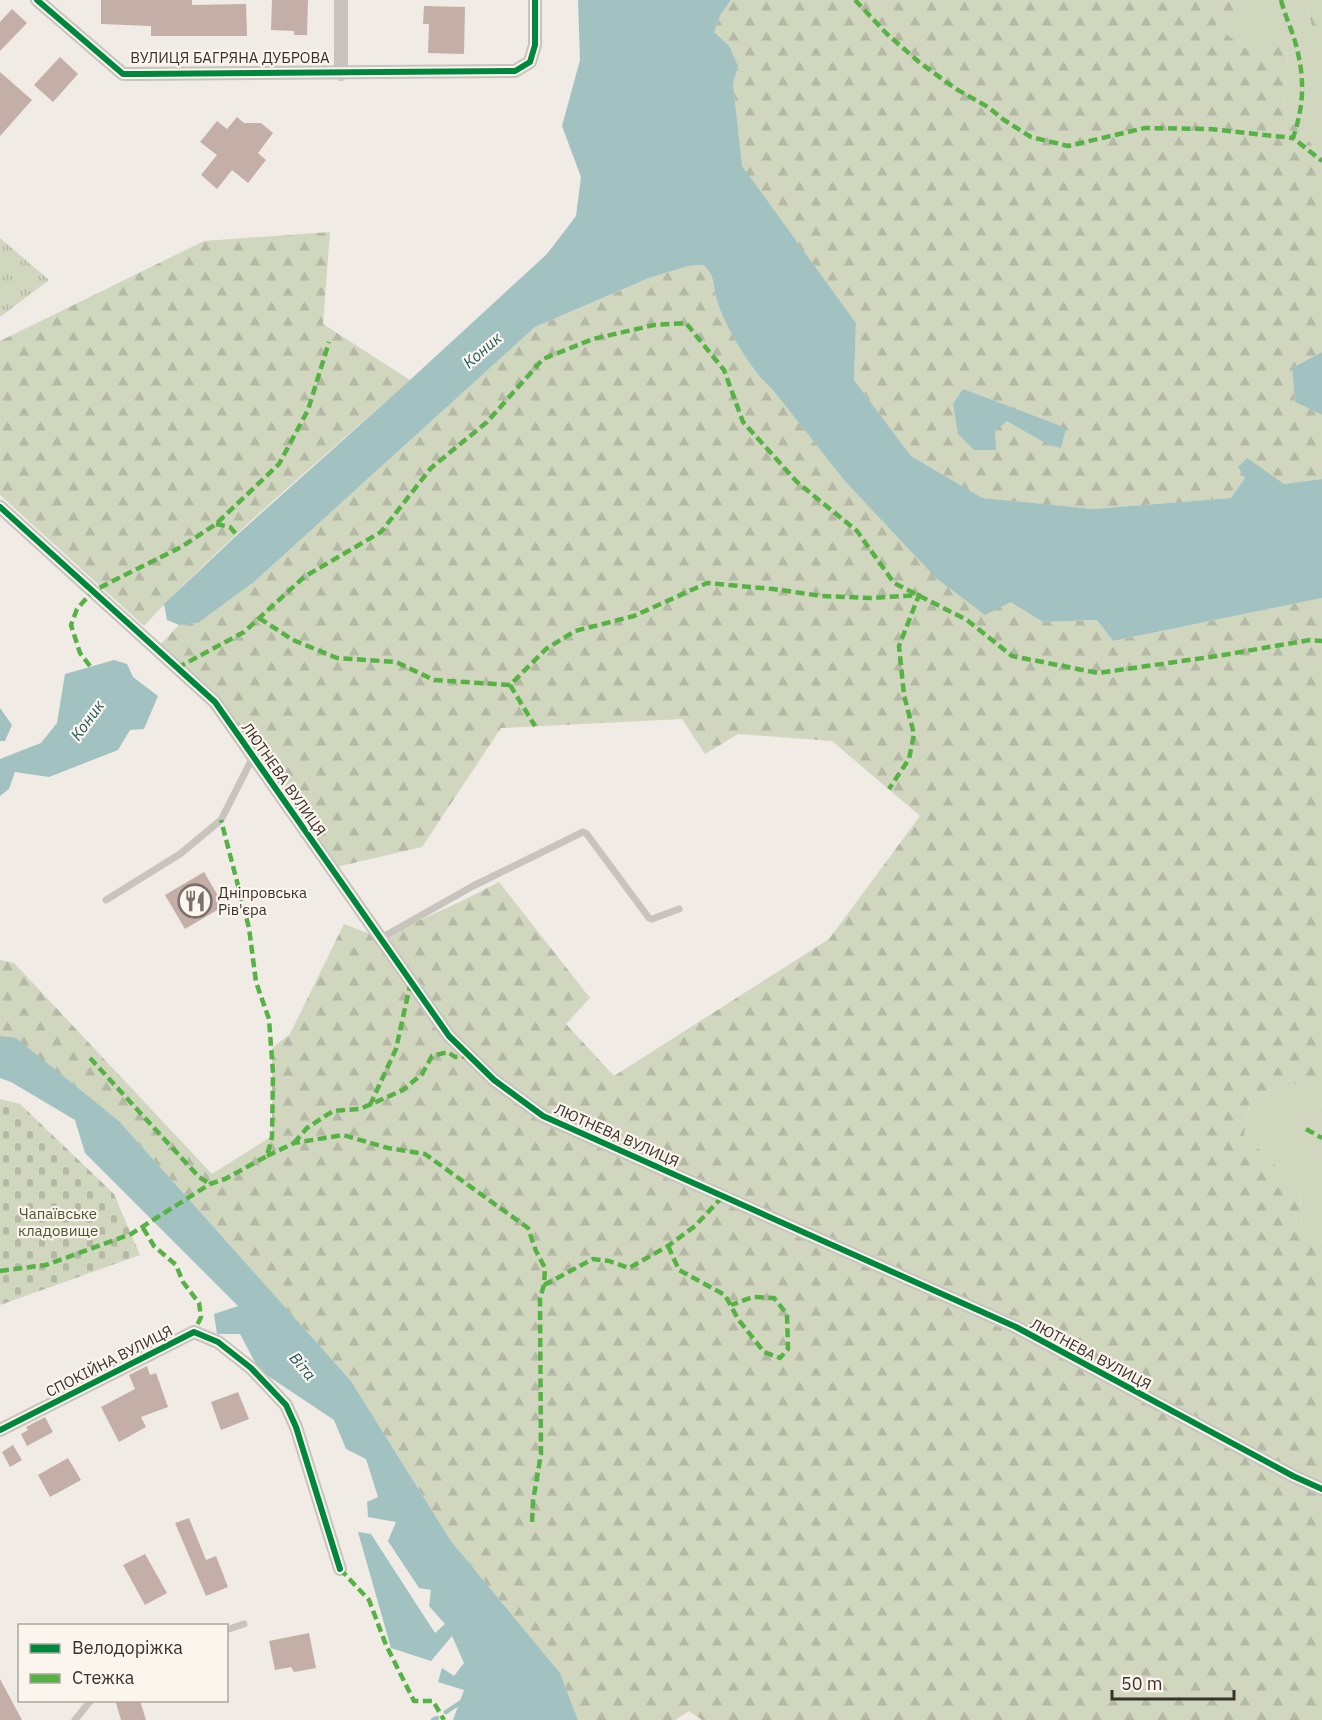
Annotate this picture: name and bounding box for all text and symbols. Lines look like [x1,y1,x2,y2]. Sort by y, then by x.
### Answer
street label: ВУЛИЦЯ БАГРЯНА ДУБРОВА [130,48,330,67]
water label: Коник [459,327,506,372]
water label: Коник [66,696,109,744]
street label: ЛЮТНЕВА ВУЛИЦЯ [238,719,330,839]
restaurant icon: Дніпровська Рів'єра [177,883,213,919]
place label: Дніпровська Рів'єра [218,883,307,919]
street label: ЛЮТНЕВА ВУЛИЦЯ [552,1099,682,1171]
park label: Чапаївське кладовище [18,1204,98,1240]
street label: ЛЮТНЕВА ВУЛИЦЯ [1027,1314,1155,1394]
street label: СПОКІЙНА ВУЛИЦЯ [42,1321,176,1401]
water label: Віта [286,1348,320,1384]
legend [18,1624,228,1702]
text: Велодоріжка [72,1636,183,1659]
scale bar [1112,1663,1234,1701]
text: Стежка [72,1666,135,1689]
text: 50 m [1121,1672,1163,1695]

